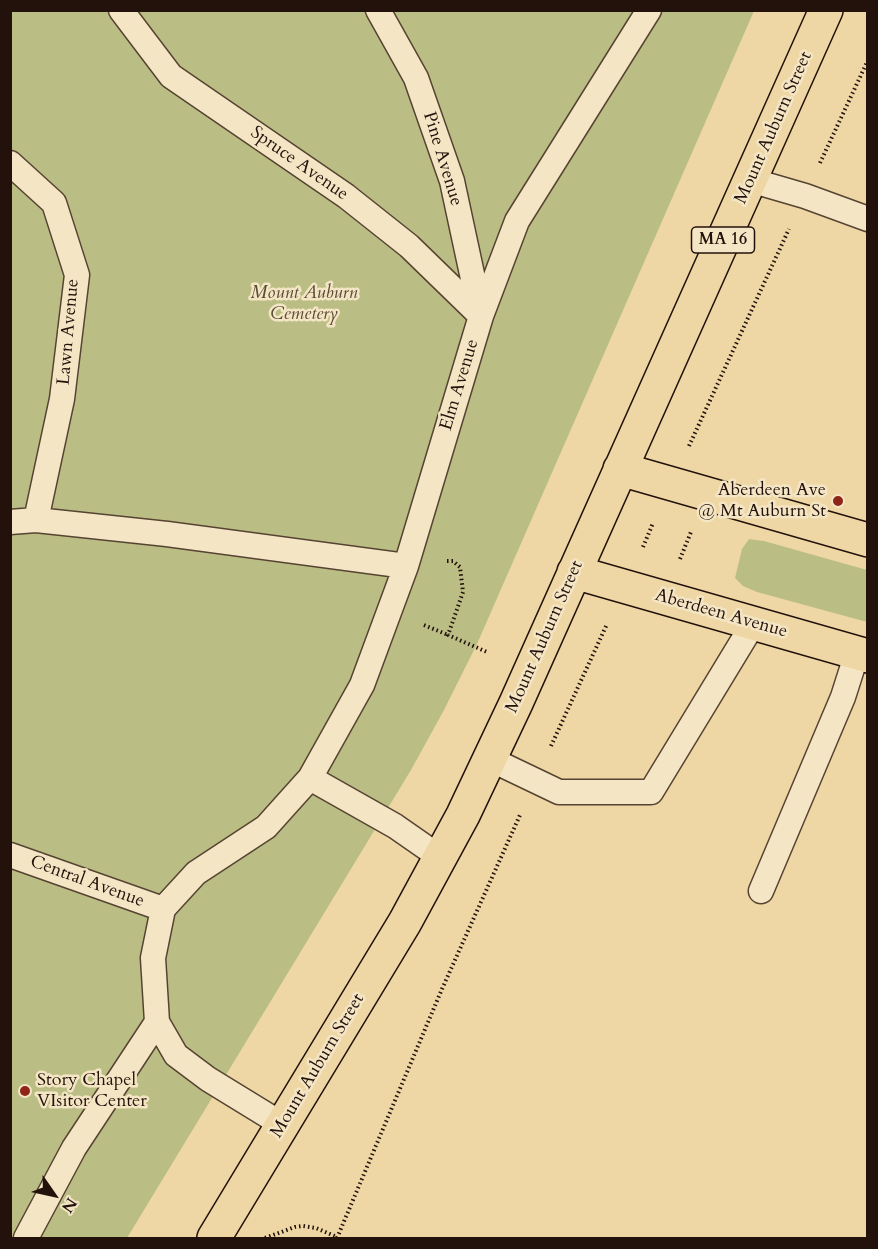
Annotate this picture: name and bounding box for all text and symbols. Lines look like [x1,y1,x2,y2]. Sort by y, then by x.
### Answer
street label: Mount Auburn Street [731,48,817,208]
street label: Pine Avenue [417,109,467,209]
street label: Spruce Avenue [246,122,352,206]
road number: MA 16 [692,227,754,253]
street label: Lawn Avenue [54,278,84,386]
park label: Mount Auburn Cemetery [251,283,357,326]
street label: Elm Avenue [436,337,484,433]
place label: Aberdeen Ave @ Mt Auburn St [698,480,826,522]
marker: Aberdeen Ave @ Mt Auburn St [831,494,845,508]
street label: Mount Auburn Street [502,557,588,717]
street label: Aberdeen Avenue [652,585,790,643]
street label: Central Avenue [27,851,147,913]
street label: Mount Auburn Street [266,990,370,1142]
place label: Story Chapel VIsitor Center [37,1070,147,1112]
marker: Story Chapel VIsitor Center [18,1084,32,1098]
north arrow [24,1165,84,1225]
text: N [56,1193,82,1217]

